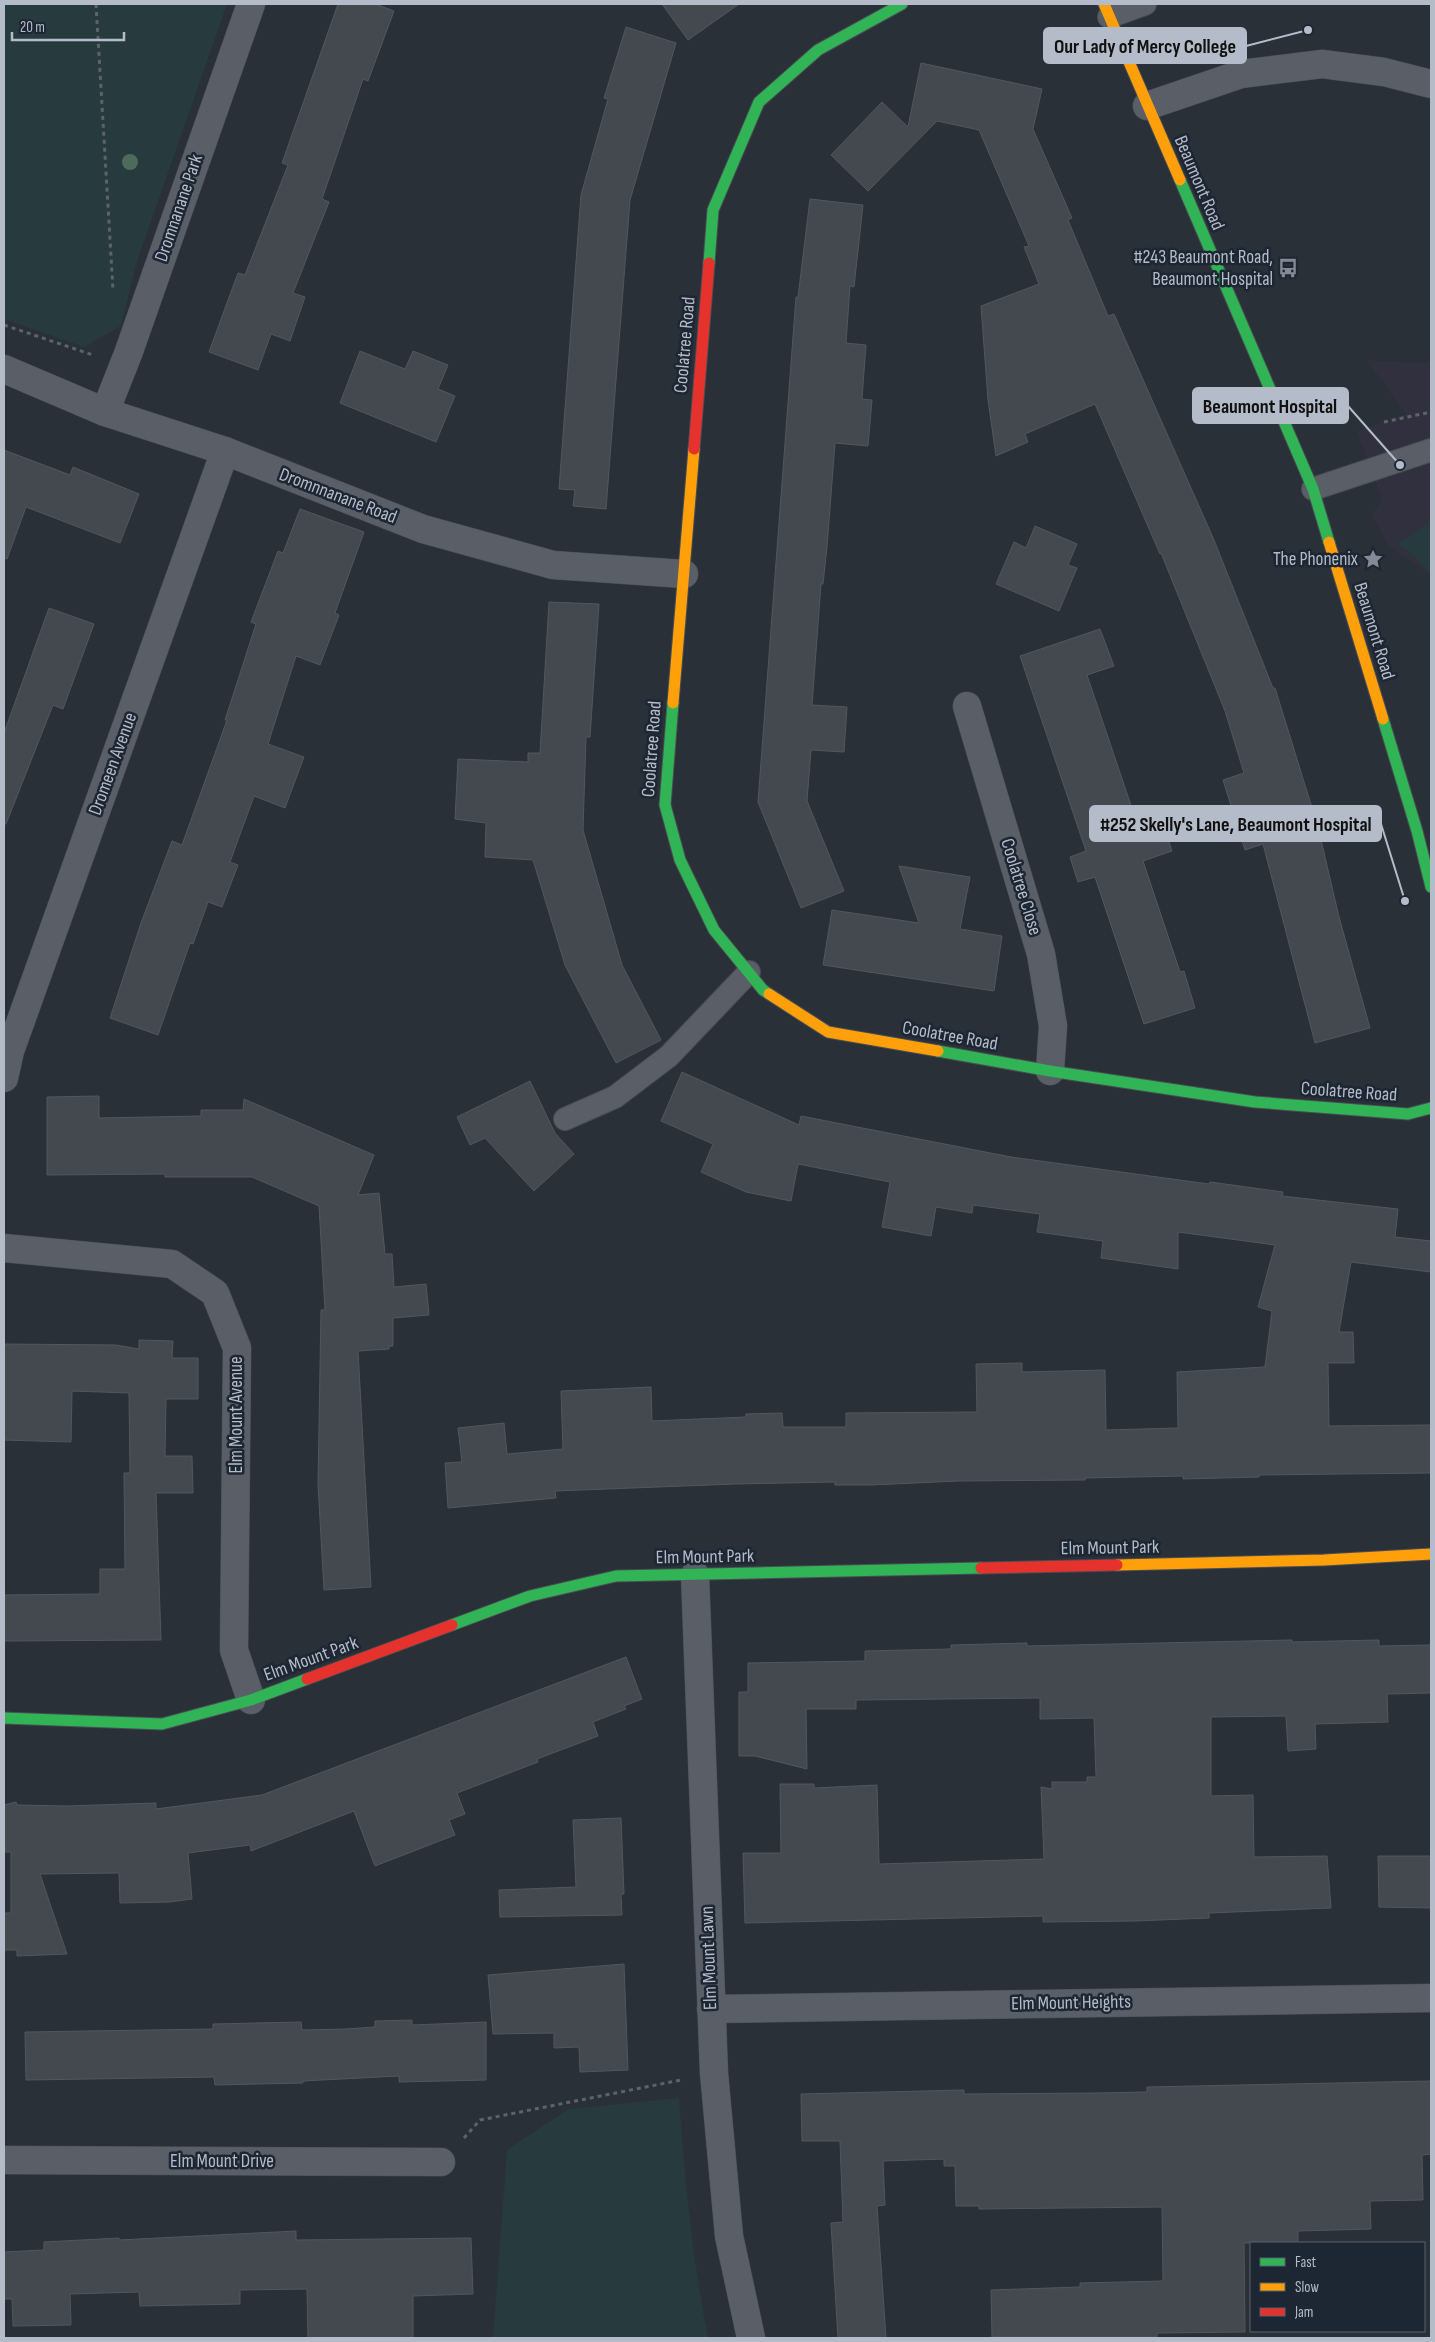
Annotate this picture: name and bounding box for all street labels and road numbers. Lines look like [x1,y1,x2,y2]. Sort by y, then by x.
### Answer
street label: Beaumont Road [1169,132,1229,234]
street label: Dromnanane Park [150,151,208,265]
street label: Coolatree Road [669,296,701,394]
street label: Dromnnanane Road [276,463,400,529]
street label: Beaumont Road [1348,580,1400,682]
street label: Coolatree Road [637,700,667,798]
street label: Dromeen Avenue [84,710,142,818]
street label: Coolatree Close [995,836,1047,938]
street label: Coolatree Road [900,1016,1000,1056]
street label: Coolatree Road [1300,1077,1398,1107]
street label: Elm Mount Avenue [225,1356,248,1474]
street label: Elm Mount Park [1061,1536,1160,1560]
street label: Elm Mount Park [656,1545,755,1569]
street label: Elm Mount Park [261,1631,362,1687]
street label: Elm Mount Lawn [696,1906,722,2010]
street label: Elm Mount Heights [1011,1990,1131,2016]
street label: Elm Mount Drive [170,2150,274,2173]

